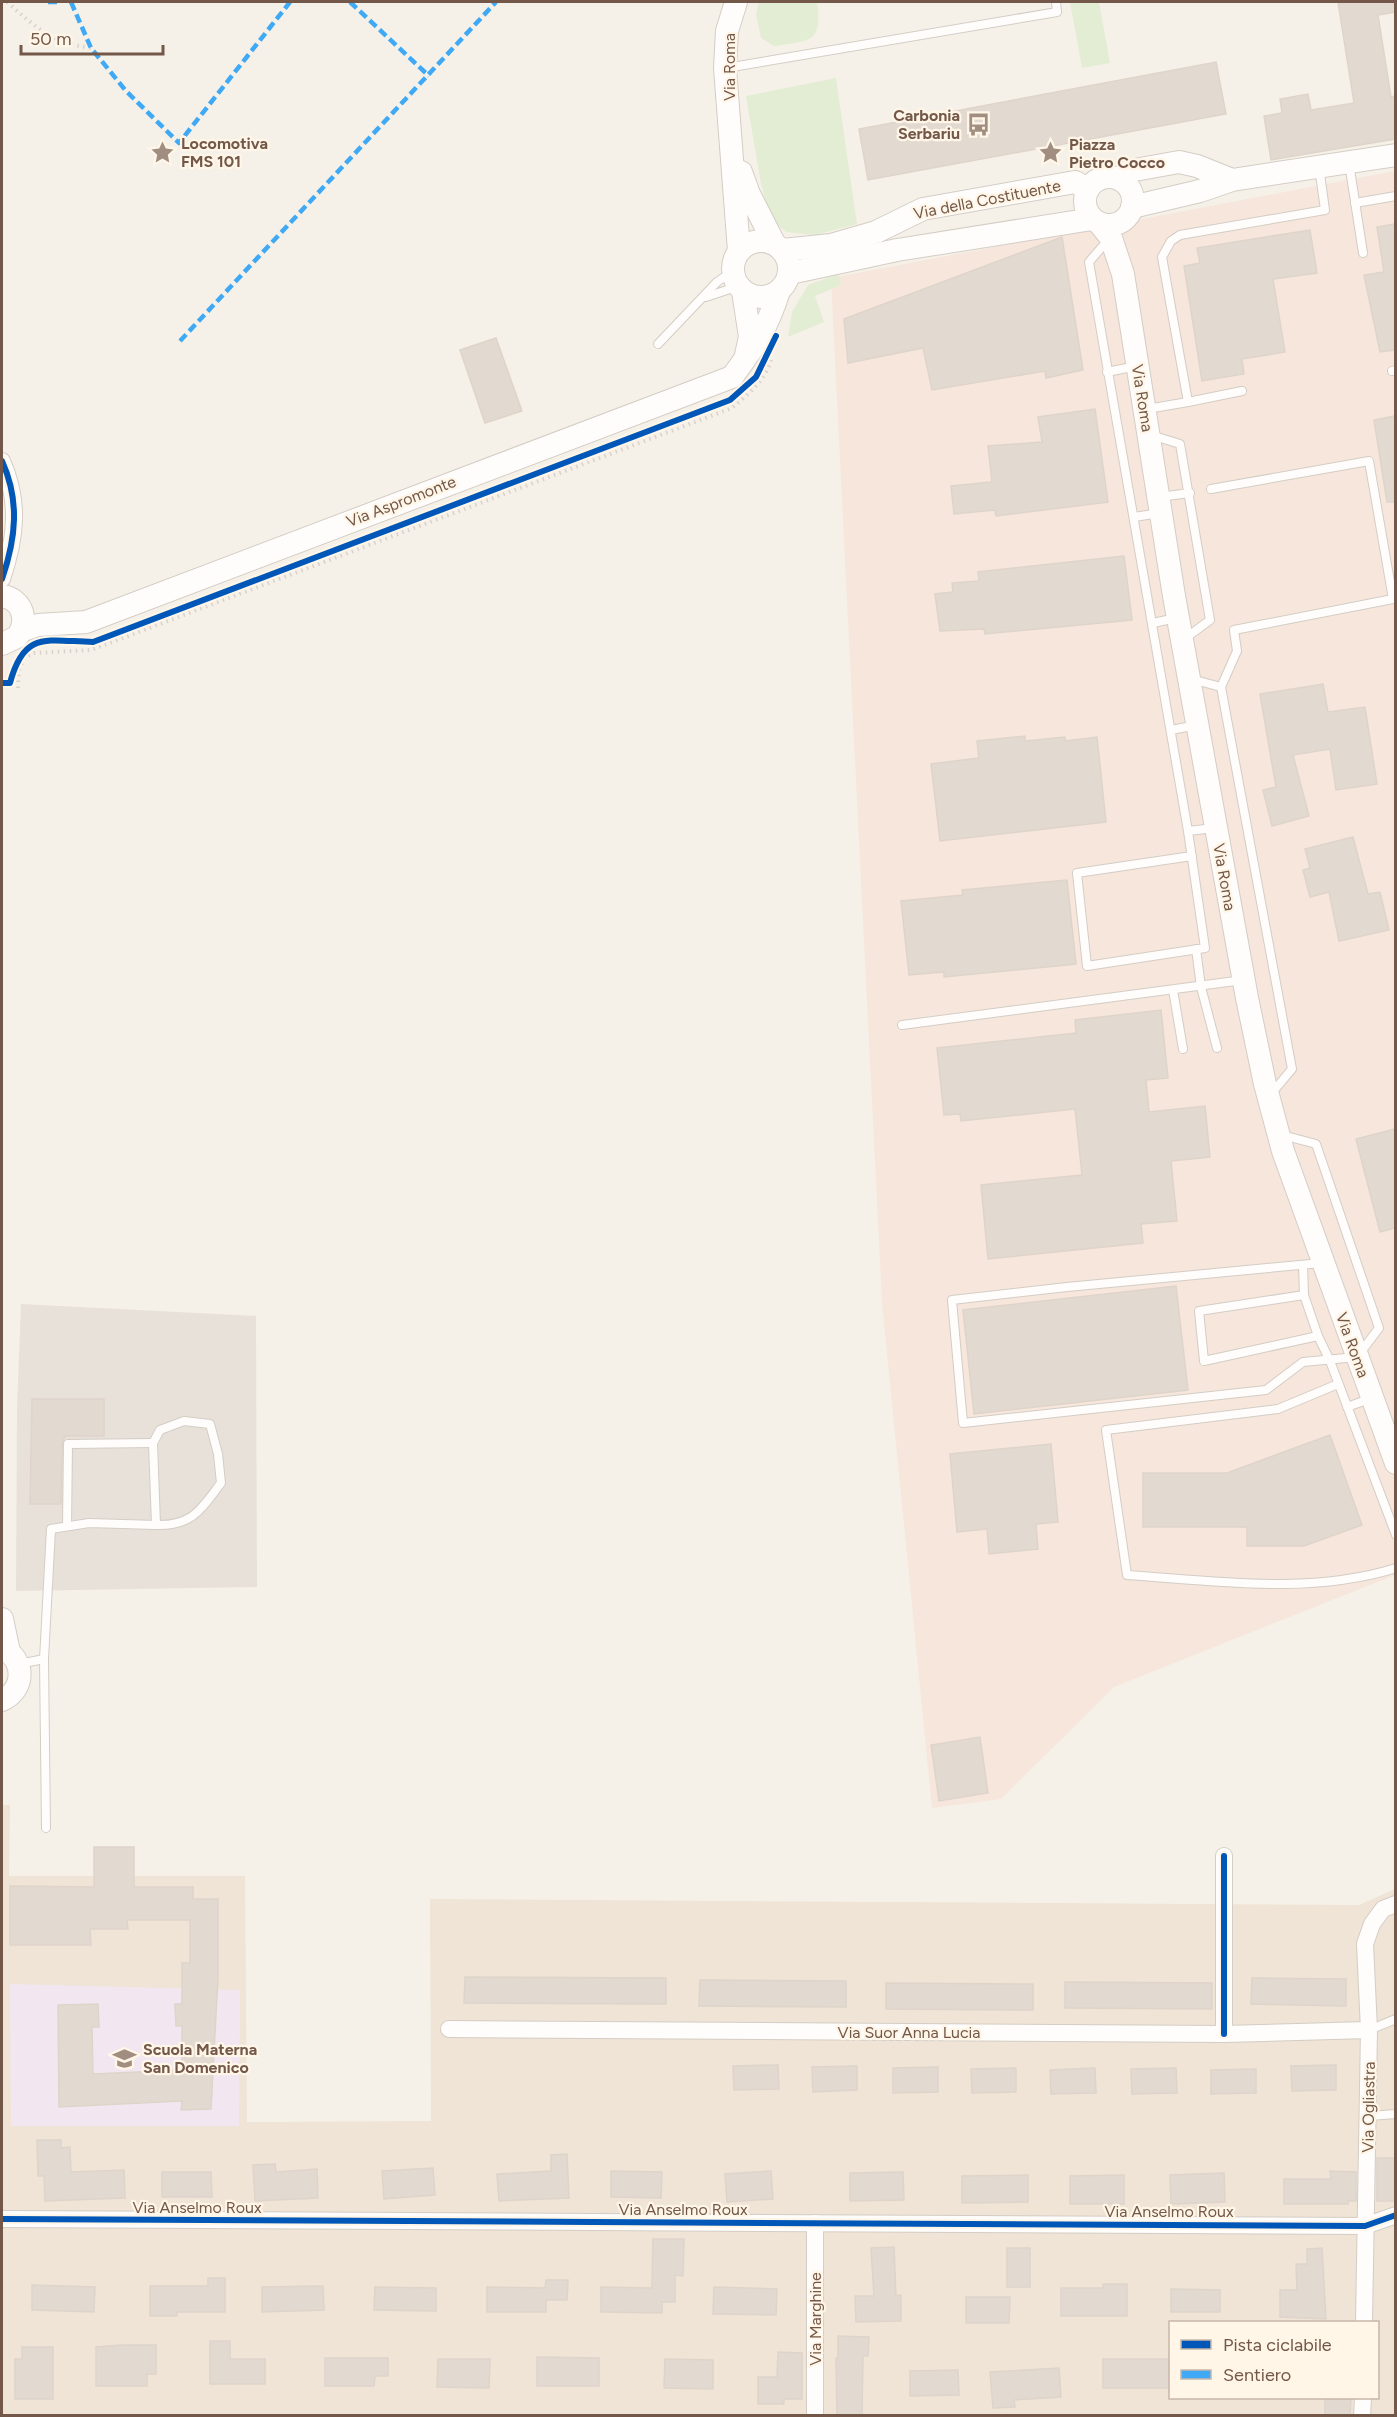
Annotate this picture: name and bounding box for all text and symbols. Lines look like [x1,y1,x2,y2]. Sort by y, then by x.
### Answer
scale bar [21,18,164,56]
text: 50 m [30,28,72,50]
street label: Via Roma [720,33,739,101]
place label: Carbonia Serbariu [893,106,960,143]
bus stop icon: Carbonia Serbariu [965,111,991,137]
place label: Locomotiva FMS 101 [181,134,268,171]
place label: Piazza Pietro Cocco [1069,135,1165,172]
place icon: Locomotiva FMS 101 [150,139,176,165]
place icon: Piazza Pietro Cocco [1038,140,1064,166]
street label: Via della Costituente [912,176,1063,223]
street label: Via Roma [1128,363,1157,433]
street label: Via Aspromonte [344,472,459,531]
street label: Via Roma [1209,842,1240,912]
street label: Via Roma [1332,1310,1373,1380]
street label: Via Suor Anna Lucia [838,2023,980,2042]
place label: Scuola Materna San Domenico [143,2040,257,2077]
school or university icon: Scuola Materna San Domenico [112,2045,138,2071]
street label: Via Ogliastra [1358,2061,1379,2153]
street label: Via Anselmo Roux [132,2198,262,2217]
street label: Via Anselmo Roux [618,2200,748,2219]
street label: Via Anselmo Roux [1104,2202,1234,2221]
street label: Via Marghine [806,2272,825,2366]
legend [1169,2321,1379,2399]
text: Pista ciclabile [1223,2334,1332,2356]
text: Sentiero [1223,2364,1291,2386]

